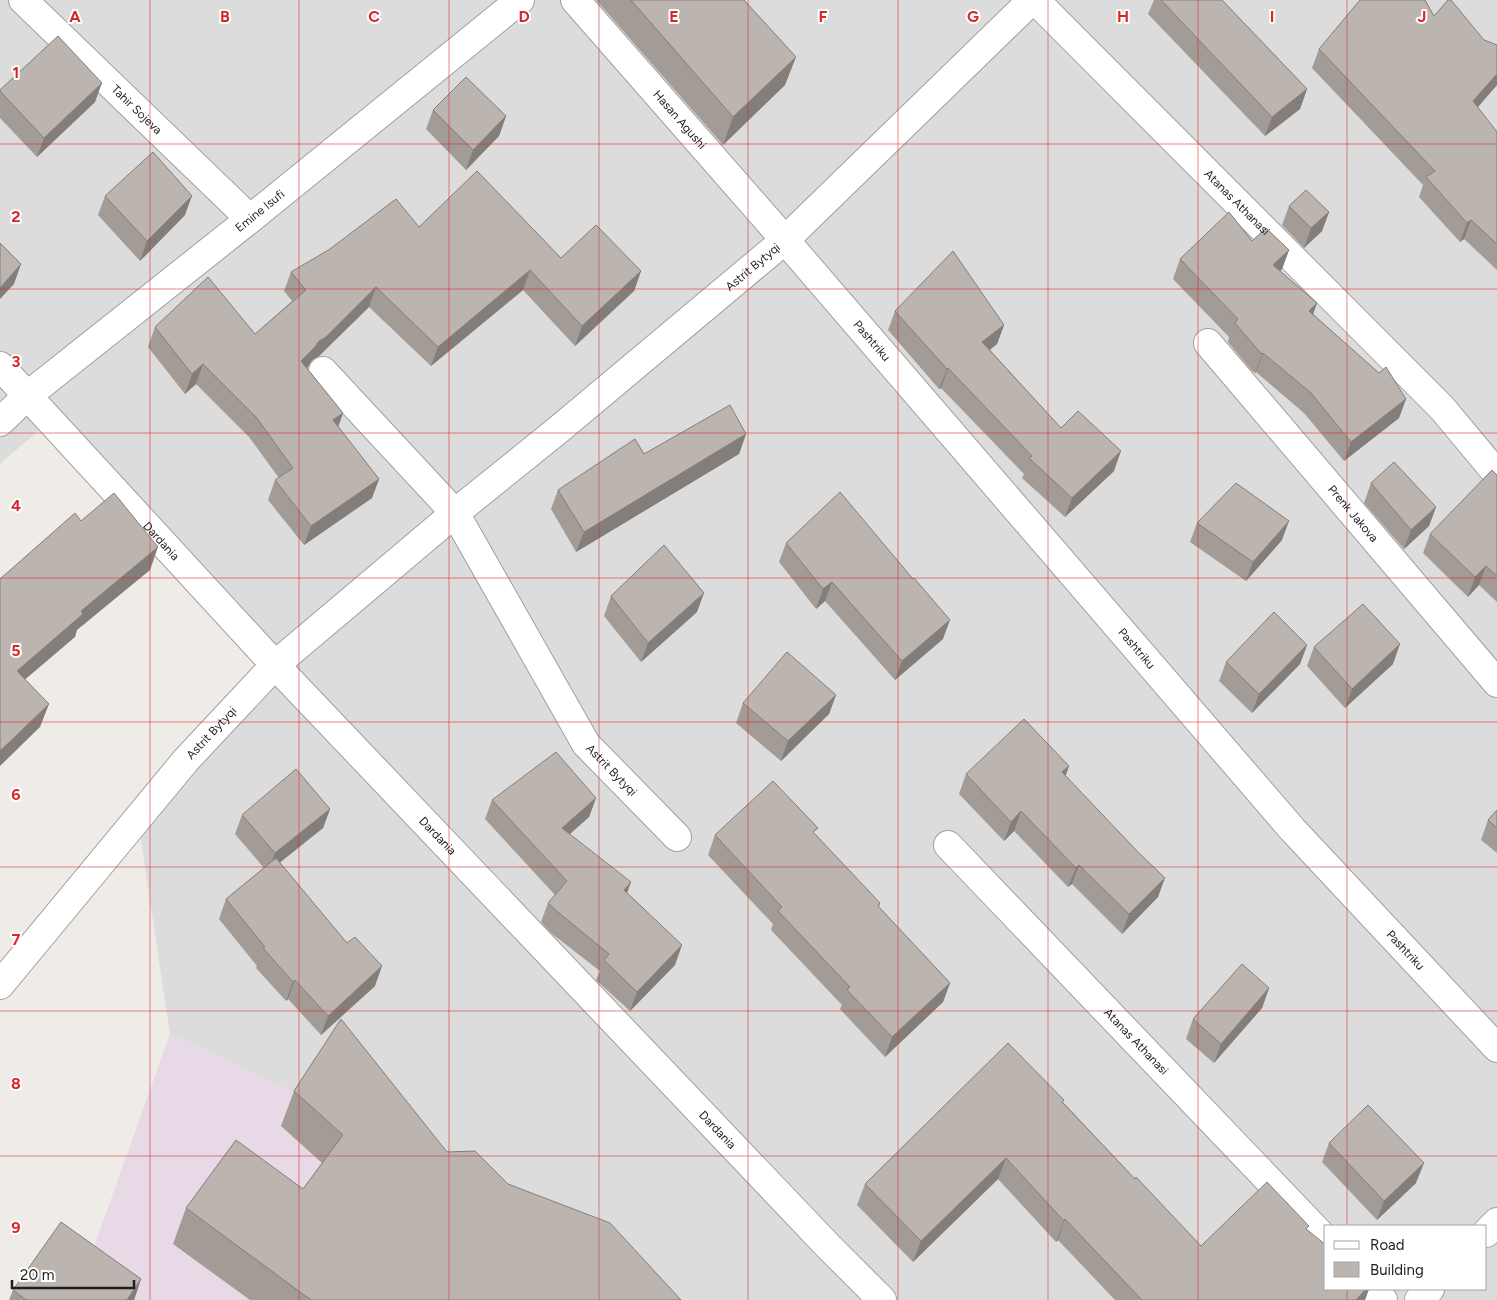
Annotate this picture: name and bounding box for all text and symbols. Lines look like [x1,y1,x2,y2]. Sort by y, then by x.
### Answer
text: A [69,7,81,26]
text: B [220,7,230,26]
text: C [368,7,380,26]
text: D [518,7,530,26]
text: E [669,7,679,26]
text: F [819,7,828,26]
text: G [967,7,979,26]
text: H [1117,7,1129,26]
text: I [1270,7,1274,26]
text: J [1418,7,1426,26]
text: 1 [13,63,19,82]
street label: Tahir Sojeva [109,82,165,137]
street label: Hasan Agushi [650,87,709,152]
street label: Atanas Athanasi [1201,167,1273,238]
street label: Emine Isufi [233,187,287,235]
text: 2 [11,207,21,226]
street label: Astrit Bytyqi [723,240,783,294]
street label: Pashtriku [850,318,893,364]
text: 3 [12,352,21,371]
street label: Prenk Jakova [1325,482,1381,545]
text: 4 [11,496,21,515]
street label: Dardania [140,519,182,563]
street label: Pashtriku [1115,625,1158,672]
text: 5 [11,641,21,660]
street label: Astrit Bytyqi [183,704,239,762]
street label: Astrit Bytyqi [583,741,640,799]
text: 6 [11,785,21,804]
street label: Dardania [416,814,459,858]
street label: Pashtriku [1383,927,1427,973]
text: 7 [12,930,21,949]
street label: Atanas Athanasi [1101,1005,1171,1078]
text: 8 [11,1074,21,1093]
street label: Dardania [696,1108,739,1152]
text: 9 [11,1218,21,1237]
legend [1324,1225,1487,1290]
text: Road [1370,1236,1405,1254]
scale bar [12,1258,135,1290]
text: Building [1370,1261,1424,1279]
text: 20 m [20,1266,54,1284]

